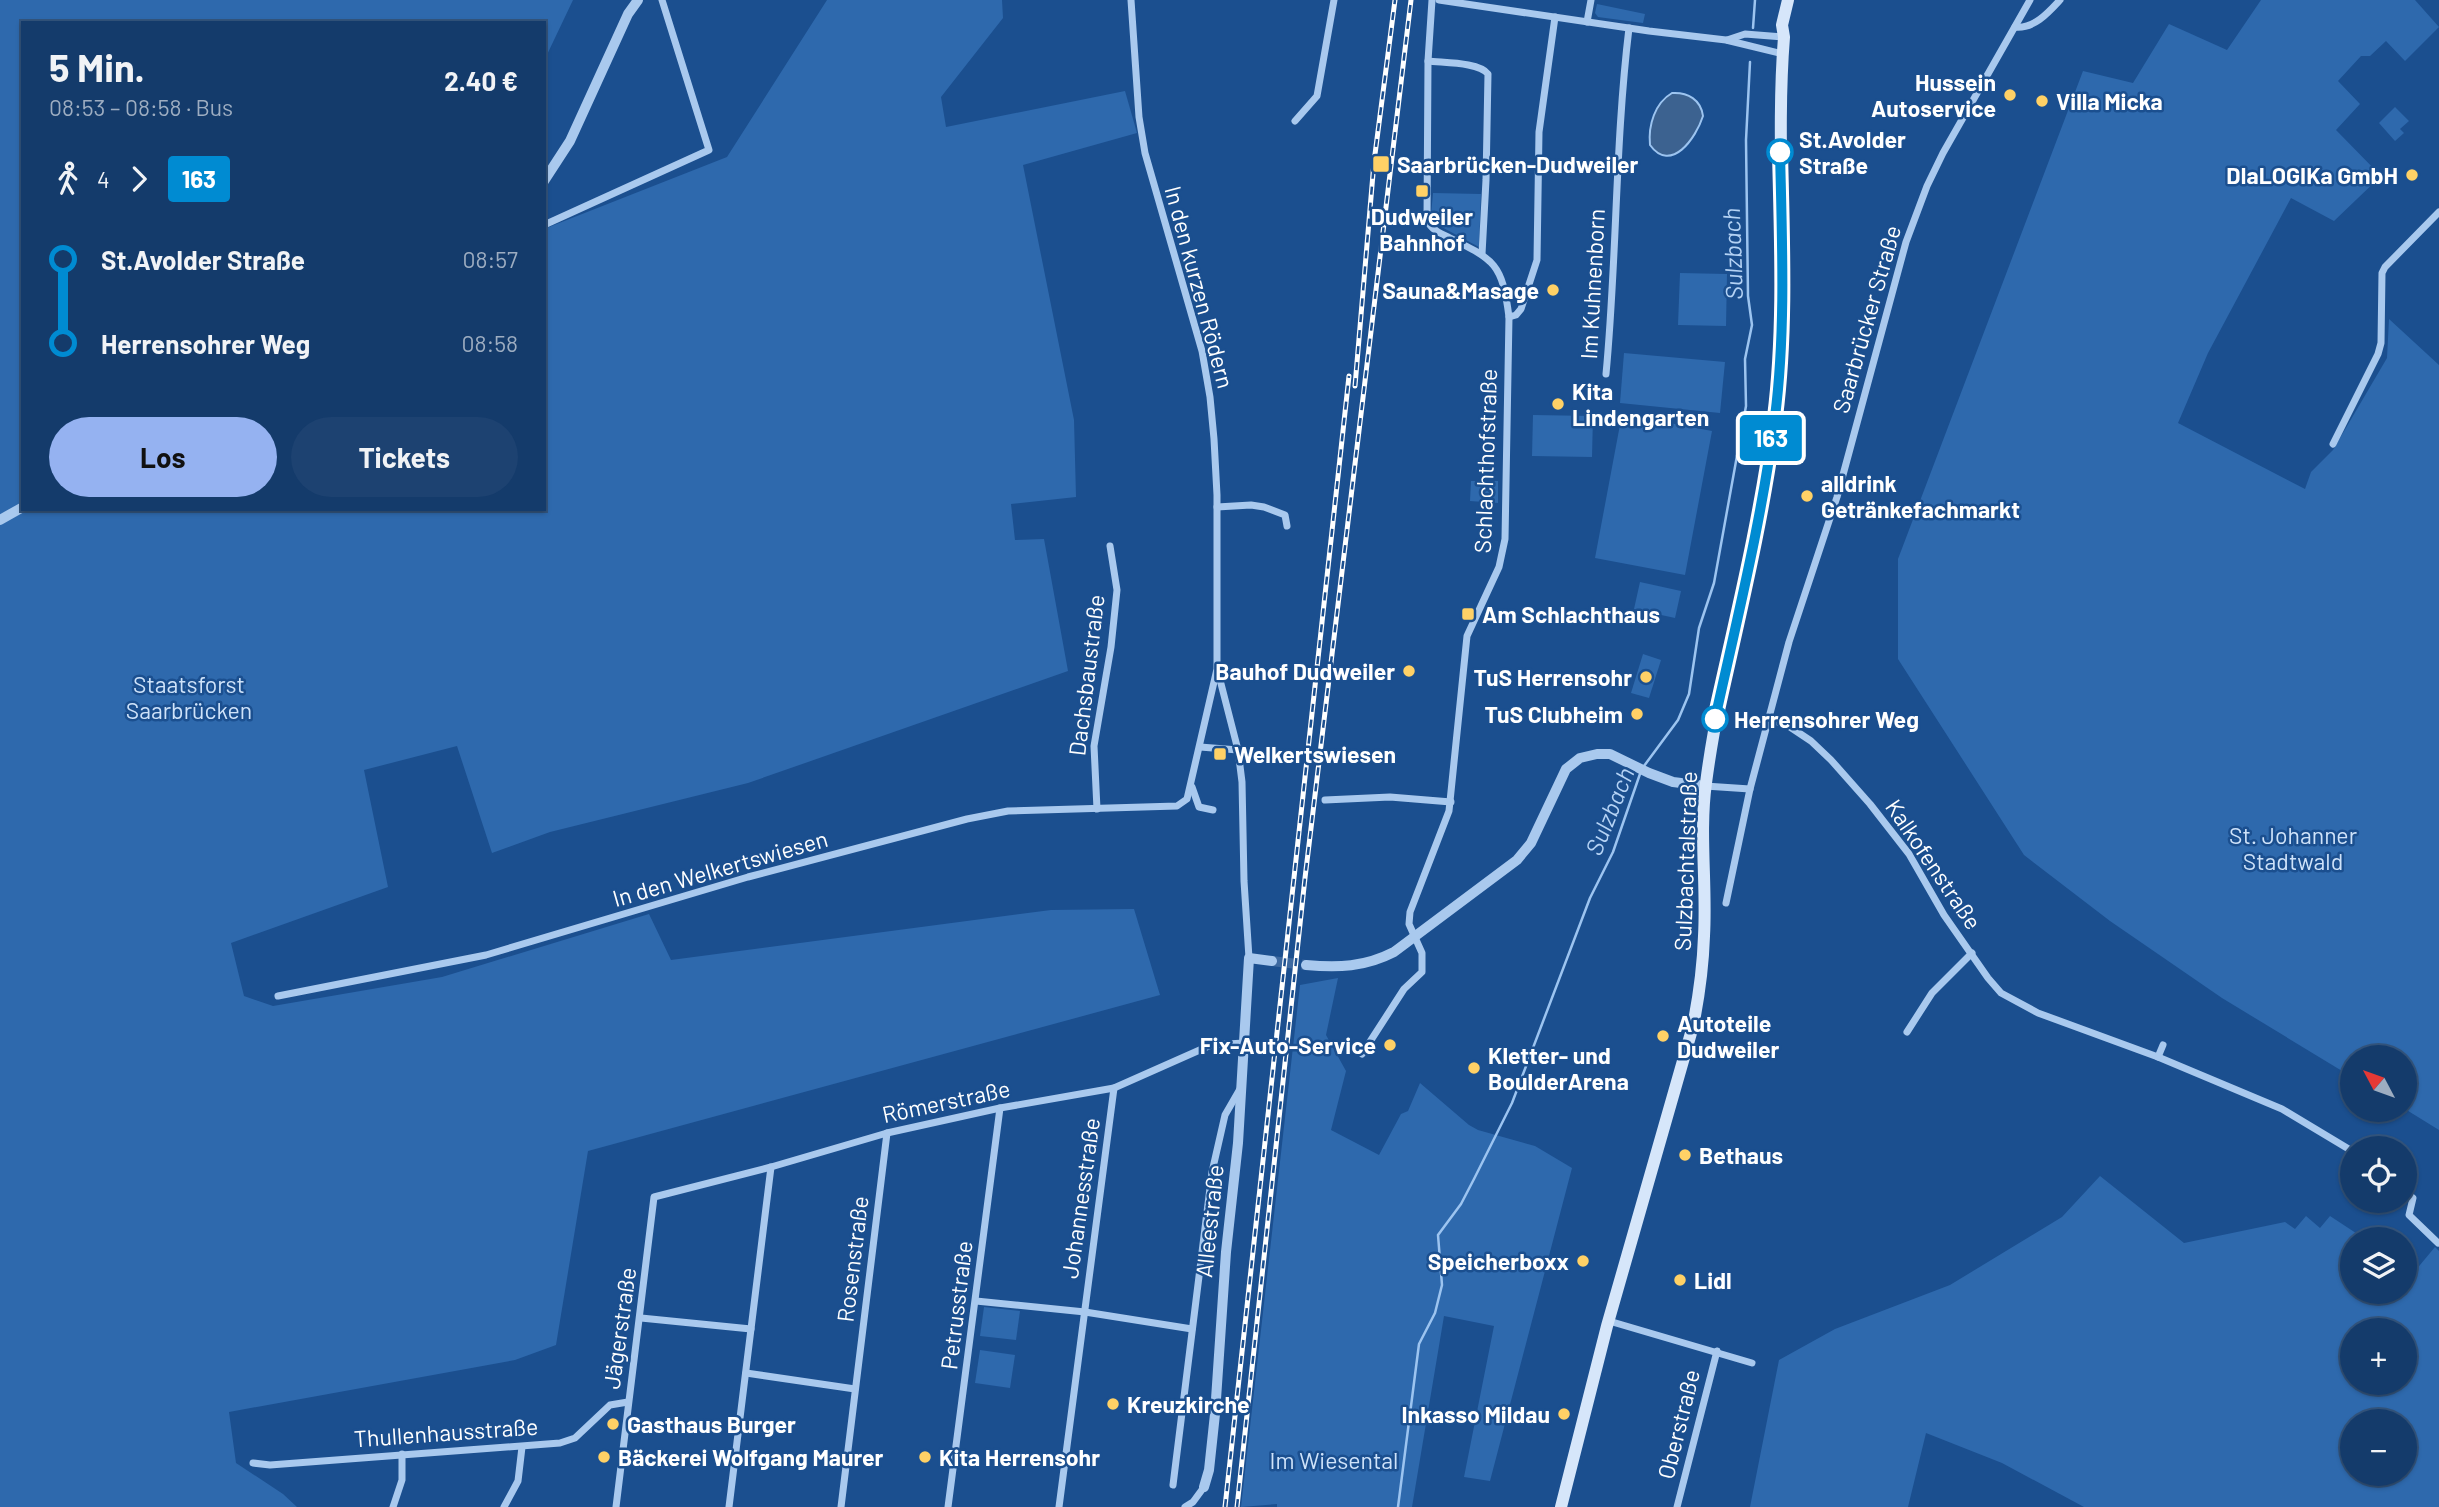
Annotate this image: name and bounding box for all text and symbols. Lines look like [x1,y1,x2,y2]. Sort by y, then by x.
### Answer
text: 5 Min. [49,44,145,90]
text: 2.40 € [444,65,518,96]
place label: Hussein Autoservice [1871,68,1996,122]
marker: Hussein Autoservice [2002,87,2018,103]
place label: Villa Micka [2056,87,2163,115]
text: 08:53 – 08:58 · Bus [49,93,233,121]
marker: Villa Micka [2034,93,2050,109]
place label: St.Avolder Straße [1799,125,1906,179]
marker: St.Avolder Straße [1767,139,1793,165]
place label: Saarbrücken-Dudweiler [1397,150,1639,178]
marker: Saarbrücken-Dudweiler [1371,154,1391,174]
icon: walk [49,160,87,198]
icon: forward [120,160,158,198]
place label: DIaLOGIKa GmbH [2226,161,2398,189]
text: 163 [182,164,216,193]
text: 4 [97,165,110,193]
marker: DIaLOGIKa GmbH [2404,167,2420,183]
street label: In den kurzen Rödern [1159,183,1241,391]
marker: Dudweiler Bahnhof [1414,183,1430,199]
place label: Dudweiler Bahnhof [1371,202,1473,256]
street label: Im Kuhnenborn [1574,208,1610,360]
water label: Sulzbach [1716,208,1748,300]
street label: Saarbrücker Straße [1826,222,1906,416]
text: St.Avolder Straße [101,244,305,275]
text: 08:57 [463,245,518,273]
place label: Sauna&Masage [1382,276,1539,304]
marker: Sauna&Masage [1545,282,1561,298]
text: Herrensohrer Weg [101,328,310,359]
text: 08:58 [461,329,518,357]
street label: Schlachthofstraße [1468,368,1502,554]
place label: Kita Lindengarten [1572,377,1709,431]
marker: Kita Lindengarten [1550,396,1566,412]
line badge: 163 [1731,415,1811,461]
button: Los [49,417,277,497]
button: Tickets [291,417,518,497]
text: 163 [1754,423,1788,452]
place label: alldrink Getränkefachmarkt [1821,469,2020,523]
marker: alldrink Getränkefachmarkt [1799,488,1815,504]
street label: Dachsbaustraße [1062,593,1110,757]
place label: Am Schlachthaus [1482,600,1660,628]
marker: Am Schlachthaus [1460,606,1476,622]
place label: Bauhof Dudweiler [1215,657,1395,685]
marker: Bauhof Dudweiler [1401,663,1417,679]
place label: TuS Herrensohr [1474,663,1632,691]
marker: TuS Herrensohr [1638,669,1654,685]
park label: Staatsforst Saarbrücken [126,670,252,724]
place label: TuS Clubheim [1485,700,1623,728]
place label: Herrensohrer Weg [1734,705,1919,733]
marker: TuS Clubheim [1629,706,1645,722]
marker: Herrensohrer Weg [1702,706,1728,732]
place label: Welkertswiesen [1234,740,1396,768]
marker: Welkertswiesen [1212,746,1228,762]
water label: Sulzbach [1578,763,1640,859]
street label: Sulzbachtalstraße [1668,771,1702,951]
street label: Kalkofenstraße [1880,794,1988,934]
park label: St. Johanner Stadtwald [2229,821,2358,875]
street label: In den Welkertswiesen [609,824,831,912]
place label: Autoteile Dudweiler [1677,1009,1779,1063]
marker: Autoteile Dudweiler [1655,1028,1671,1044]
place label: Fix-Auto-Service [1200,1031,1376,1059]
marker: Fix-Auto-Service [1382,1037,1398,1053]
place label: Kletter- und BoulderArena [1488,1041,1629,1095]
north arrow [2340,1045,2417,1122]
map controls [2340,1045,2417,1486]
marker: Kletter- und BoulderArena [1466,1060,1482,1076]
street label: Römerstraße [879,1074,1013,1128]
street label: Johannesstraße [1055,1116,1105,1280]
button: locate [2340,1136,2417,1213]
place label: Bethaus [1699,1141,1783,1169]
marker: Bethaus [1677,1147,1693,1163]
street label: Alleestraße [1189,1163,1229,1279]
street label: Rosenstraße [830,1194,874,1324]
button: layers [2340,1227,2417,1304]
street label: Petrusstraße [934,1239,978,1371]
place label: Speicherboxx [1428,1247,1569,1275]
marker: Speicherboxx [1575,1253,1591,1269]
street label: Jägerstraße [597,1265,641,1391]
place label: Lidl [1694,1266,1732,1294]
marker: Lidl [1672,1272,1688,1288]
button: + [2340,1318,2417,1395]
street label: Oberstraße [1651,1366,1705,1482]
place label: Kreuzkirche [1127,1390,1250,1418]
marker: Kreuzkirche [1105,1396,1121,1412]
place label: Inkasso Mildau [1402,1400,1550,1428]
marker: Inkasso Mildau [1556,1406,1572,1422]
button: − [2340,1409,2417,1486]
place label: Gasthaus Burger [627,1410,796,1438]
street label: Thullenhausstraße [353,1412,539,1452]
marker: Gasthaus Burger [605,1416,621,1432]
place label: Bäckerei Wolfgang Maurer [618,1443,884,1471]
place label: Kita Herrensohr [939,1443,1100,1471]
park label: Im Wiesental [1270,1446,1398,1474]
marker: Bäckerei Wolfgang Maurer [596,1449,612,1465]
marker: Kita Herrensohr [917,1449,933,1465]

